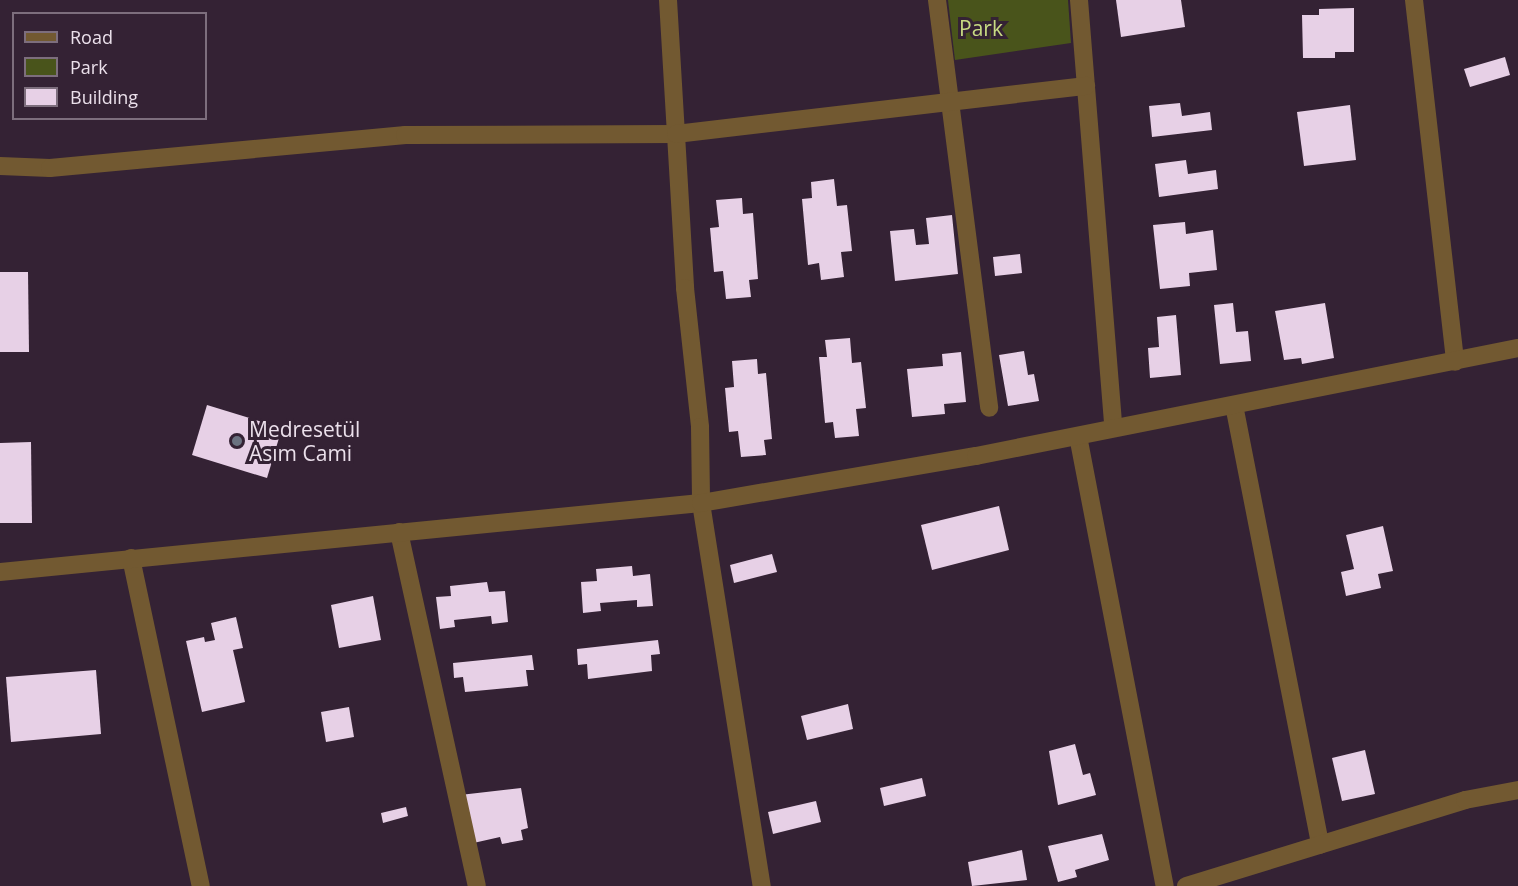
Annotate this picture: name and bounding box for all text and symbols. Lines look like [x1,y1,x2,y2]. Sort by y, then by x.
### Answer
legend [12,12,207,120]
park label: Park [959,15,1003,41]
text: Road [70,25,113,49]
text: Park [70,55,108,79]
text: Building [70,85,138,109]
place label: Medresetül Asım Cami [249,416,360,466]
marker: Medresetül Asım Cami [230,434,244,448]

